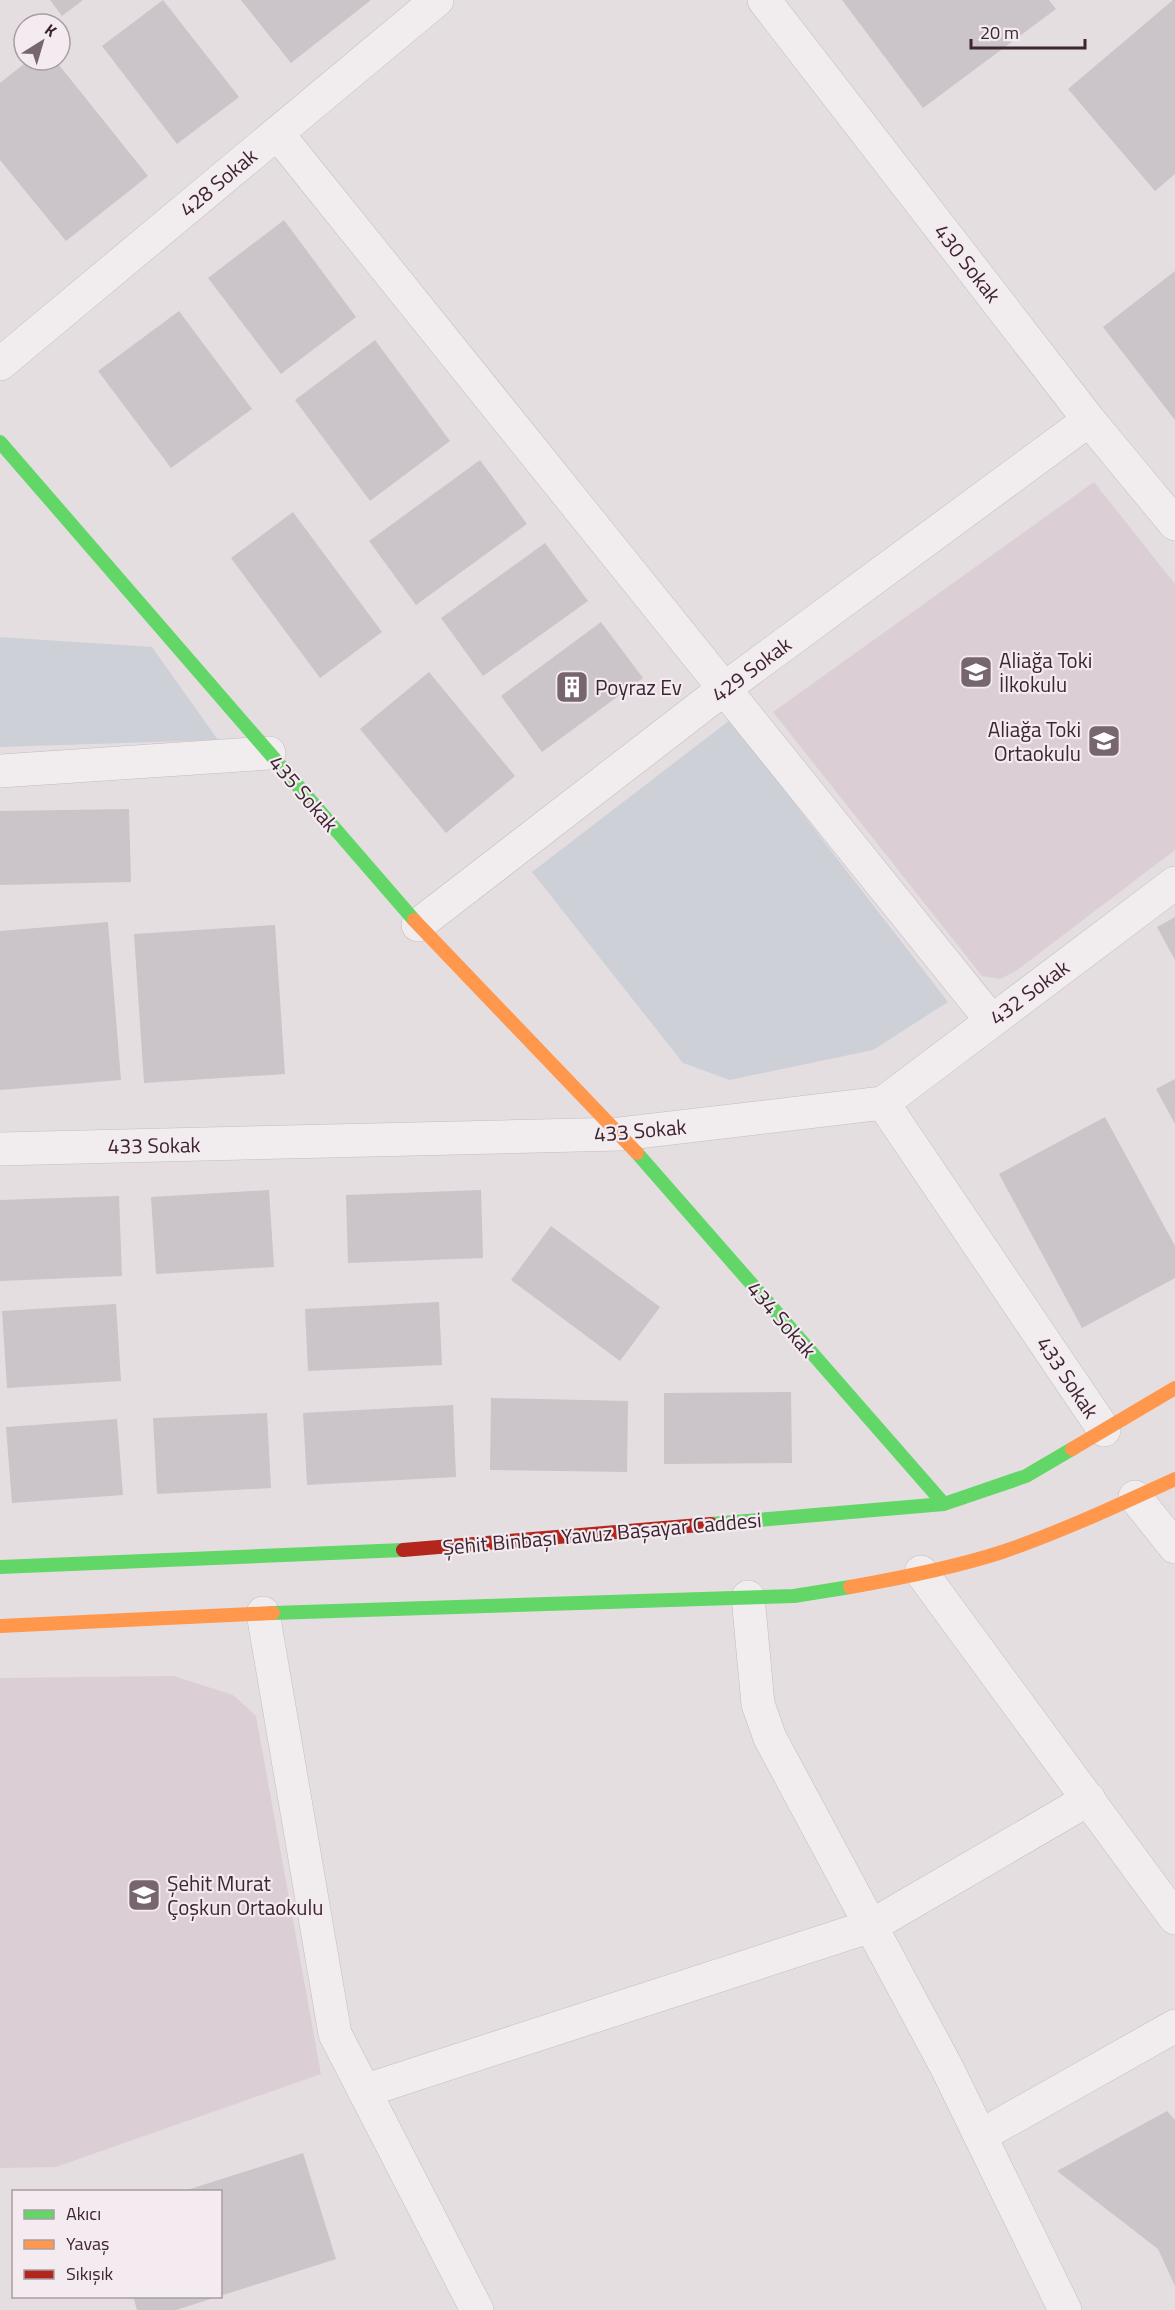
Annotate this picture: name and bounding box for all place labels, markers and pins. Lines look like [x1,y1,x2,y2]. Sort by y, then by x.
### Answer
place label: Aliağa Toki İlkokulu [999,644,1092,700]
school or university icon: Aliağa Toki İlkokulu [958,654,994,690]
building icon: Poyraz Ev [554,669,590,705]
place label: Poyraz Ev [595,671,682,703]
place label: Aliağa Toki Ortaokulu [988,713,1081,769]
school or university icon: Aliağa Toki Ortaokulu [1086,723,1122,759]
place label: Şehit Murat Çoşkun Ortaokulu [167,1867,324,1923]
school or university icon: Şehit Murat Çoşkun Ortaokulu [126,1877,162,1913]

